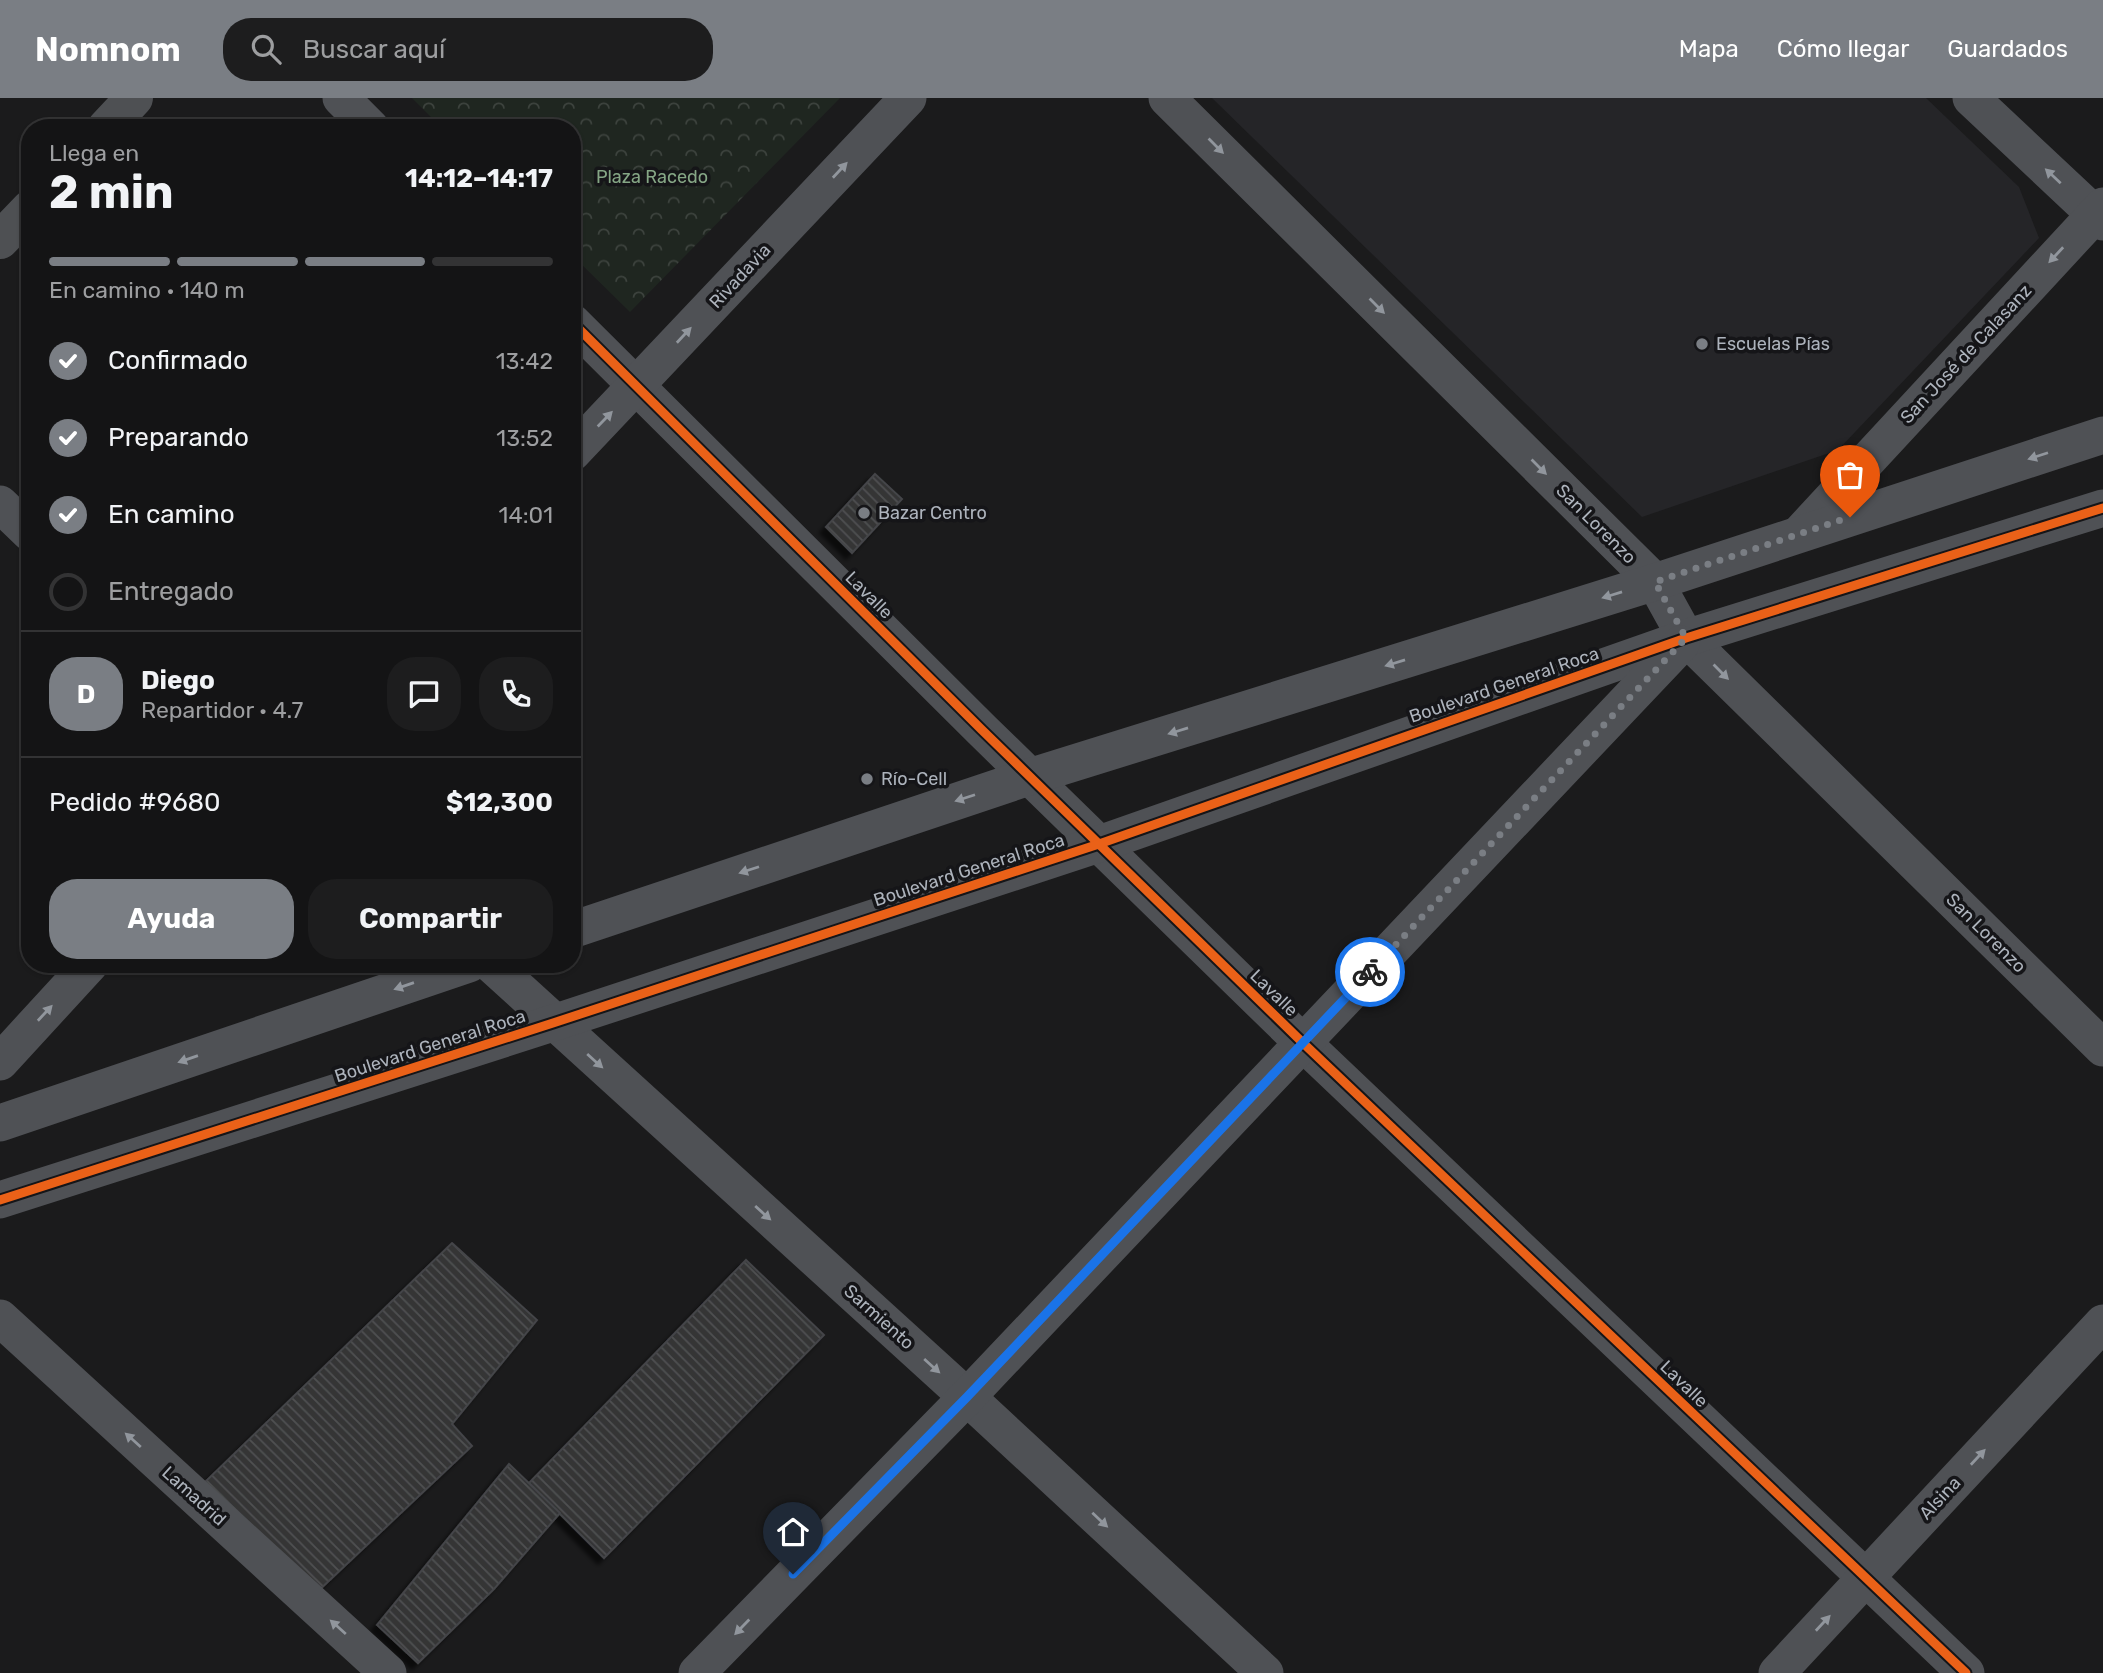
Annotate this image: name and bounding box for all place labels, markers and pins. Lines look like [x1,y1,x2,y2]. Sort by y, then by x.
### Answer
place label: Escuelas Pías [1716,333,1830,355]
marker: Escuelas Pías [1694,336,1710,352]
pin [1820,445,1880,517]
place label: Bazar Centro [878,502,987,524]
marker: Bazar Centro [856,505,872,521]
place label: Río-Cell [881,768,947,790]
marker: Río-Cell [859,771,875,787]
pin [763,1502,823,1574]

